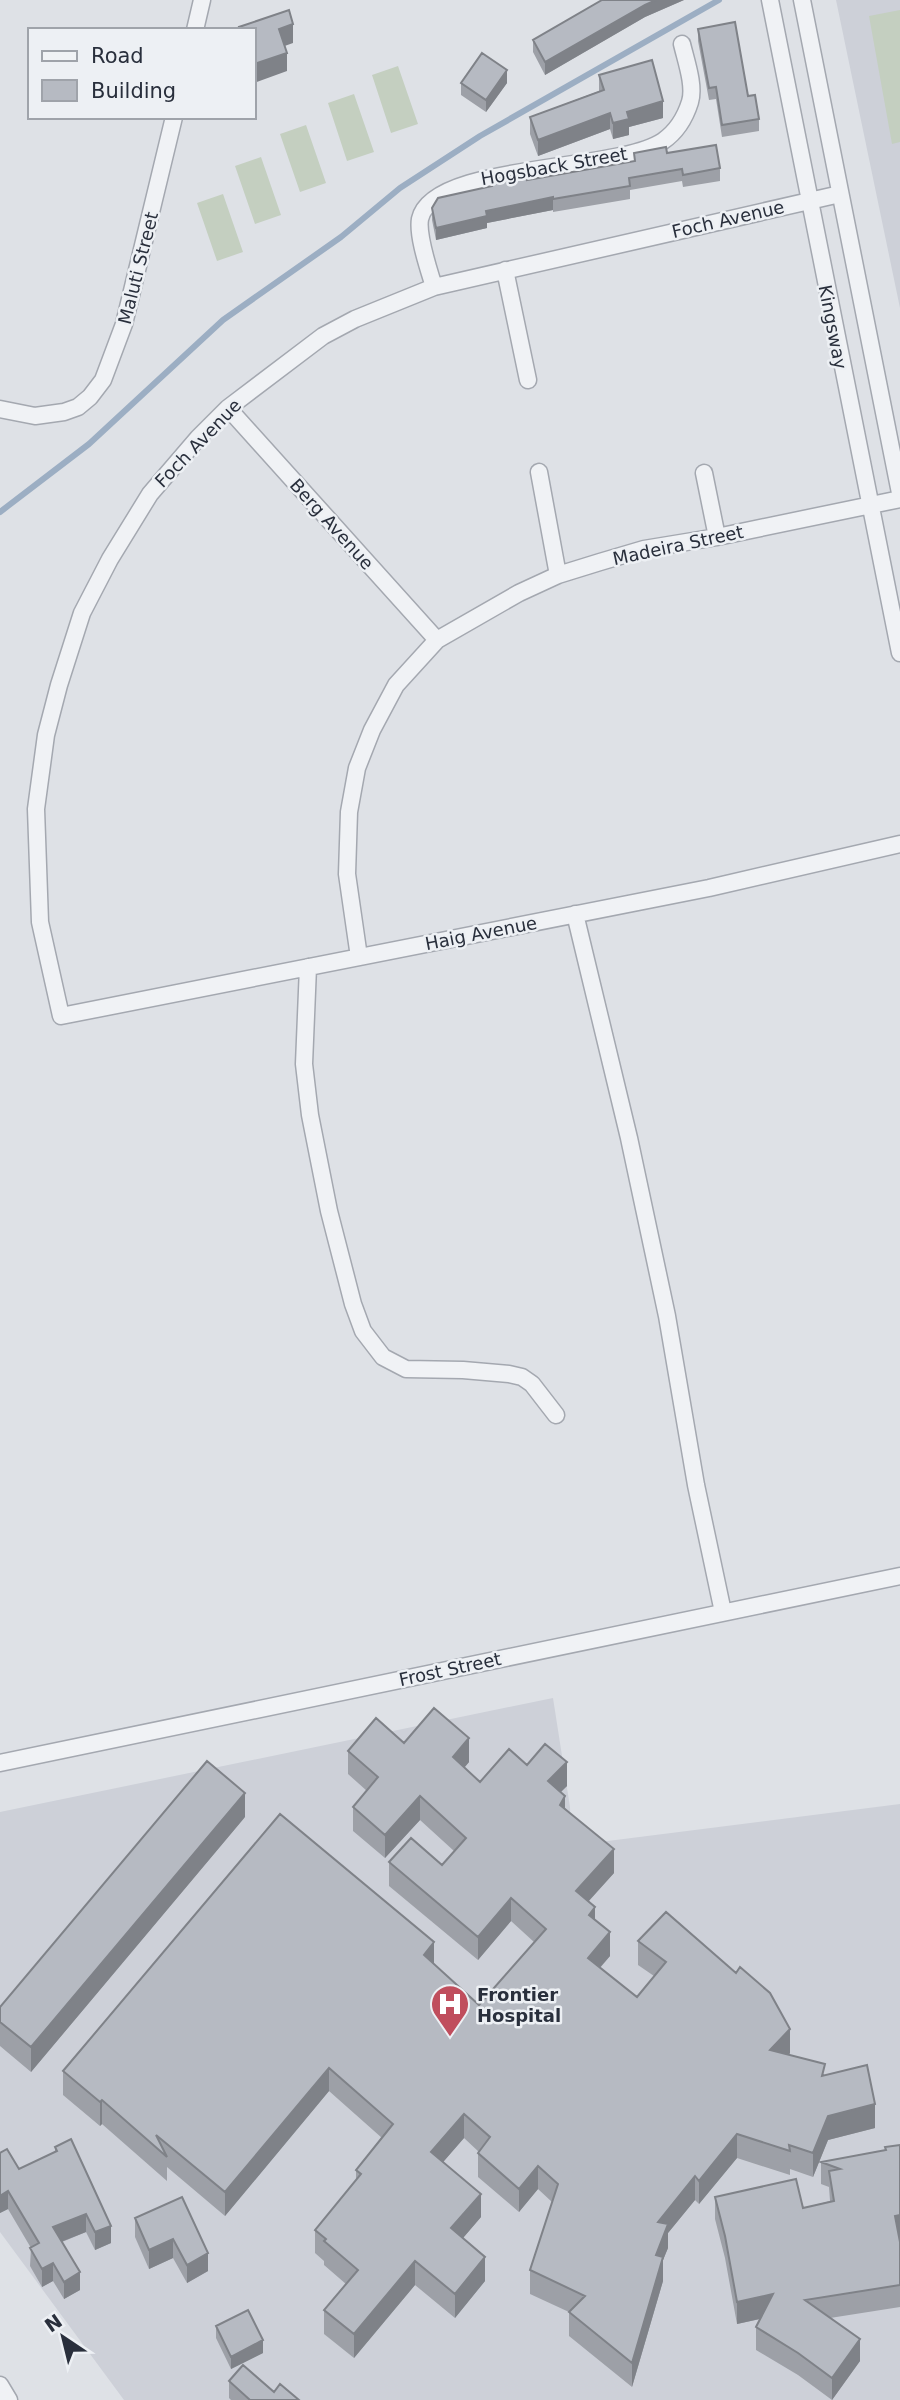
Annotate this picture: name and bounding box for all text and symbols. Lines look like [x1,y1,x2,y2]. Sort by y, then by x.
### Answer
legend [28,28,256,119]
text: Road [91,44,144,68]
text: Building [91,79,176,103]
street label: Hogsback Street [479,143,629,189]
street label: Foch Avenue [670,196,786,242]
street label: Maluti Street [114,209,162,327]
street label: Kingsway [815,283,852,371]
street label: Foch Avenue [151,394,245,492]
street label: Berg Avenue [286,474,378,574]
street label: Madeira Street [611,521,745,569]
street label: Haig Avenue [423,912,539,954]
street label: Frost Street [397,1648,503,1690]
hospital icon: Frontier Hospital [429,1983,471,2038]
place label: Frontier Hospital [477,1984,561,2026]
north arrow [28,2302,98,2372]
text: N [40,2310,66,2337]

